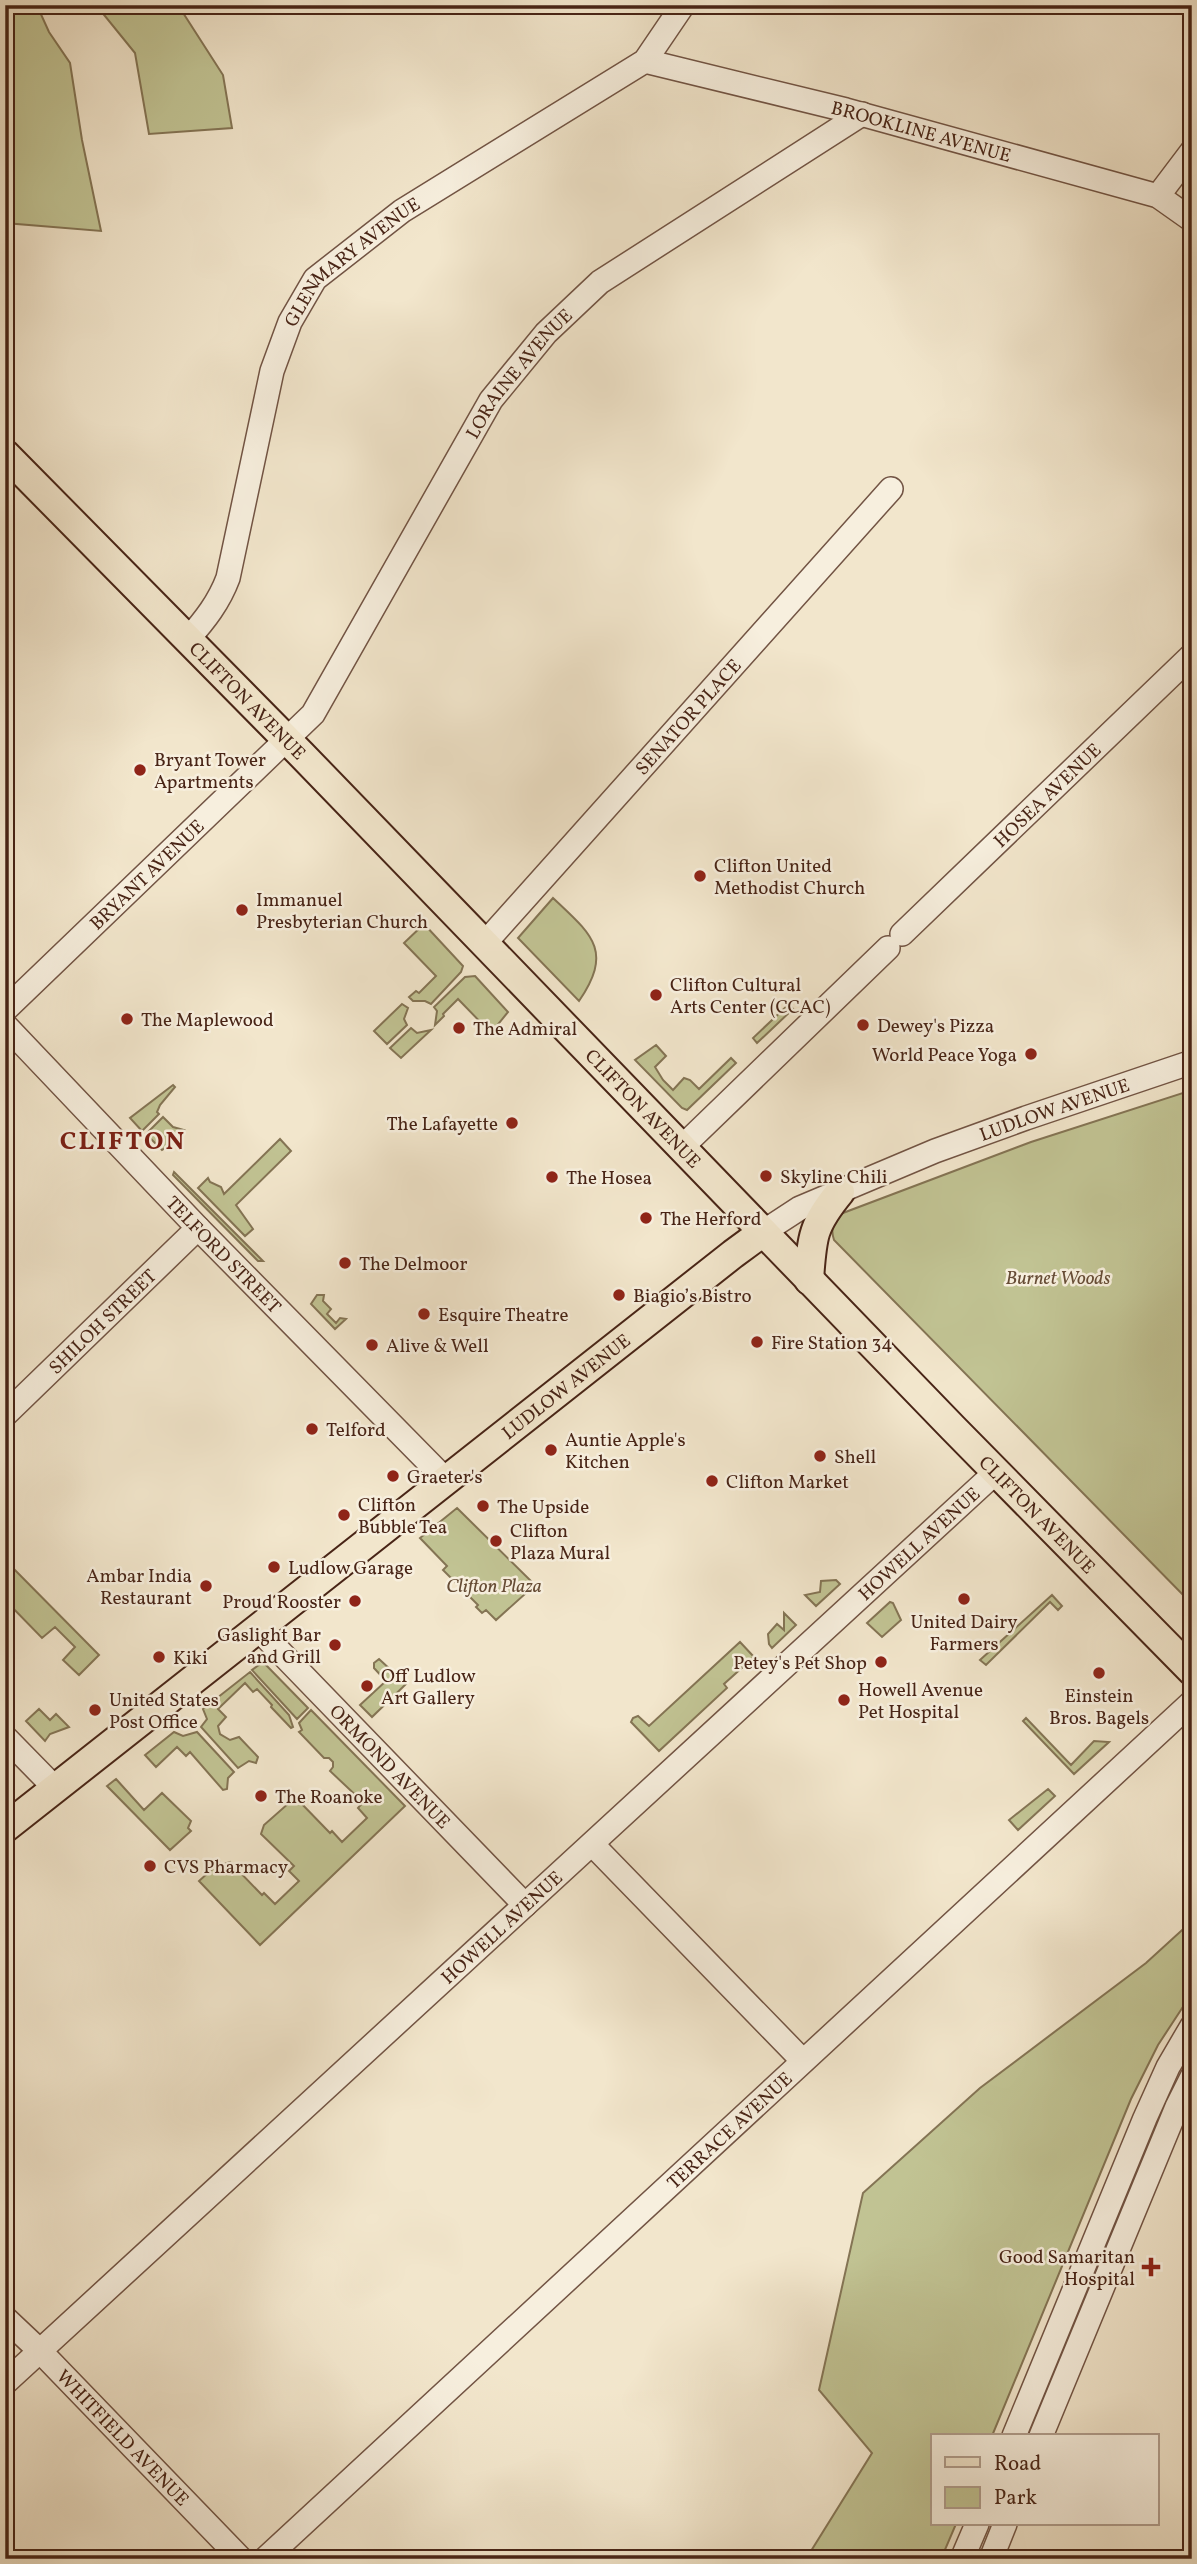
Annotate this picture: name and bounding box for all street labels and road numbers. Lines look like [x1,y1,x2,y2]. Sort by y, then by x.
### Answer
street label: BROOKLINE AVENUE [828,96,1014,170]
street label: GLENMARY AVENUE [279,192,426,332]
street label: LORAINE AVENUE [461,303,579,444]
street label: CLIFTON AVENUE [182,637,311,767]
street label: SENATOR PLACE [630,654,748,782]
street label: HOSEA AVENUE [989,738,1108,854]
street label: BRYANT AVENUE [85,814,211,937]
street label: CLIFTON AVENUE [578,1044,706,1175]
street label: LUDLOW AVENUE [976,1073,1133,1149]
street label: TELFORD STREET [159,1191,286,1320]
street label: SHILOH STREET [44,1264,163,1381]
street label: LUDLOW AVENUE [497,1329,637,1446]
street label: CLIFTON AVENUE [972,1451,1100,1580]
street label: HOWELL AVENUE [853,1482,987,1607]
street label: ORMOND AVENUE [323,1700,455,1835]
street label: HOWELL AVENUE [436,1866,569,1991]
street label: TERRACE AVENUE [662,2067,799,2196]
street label: WHITFIELD AVENUE [50,2365,194,2513]

